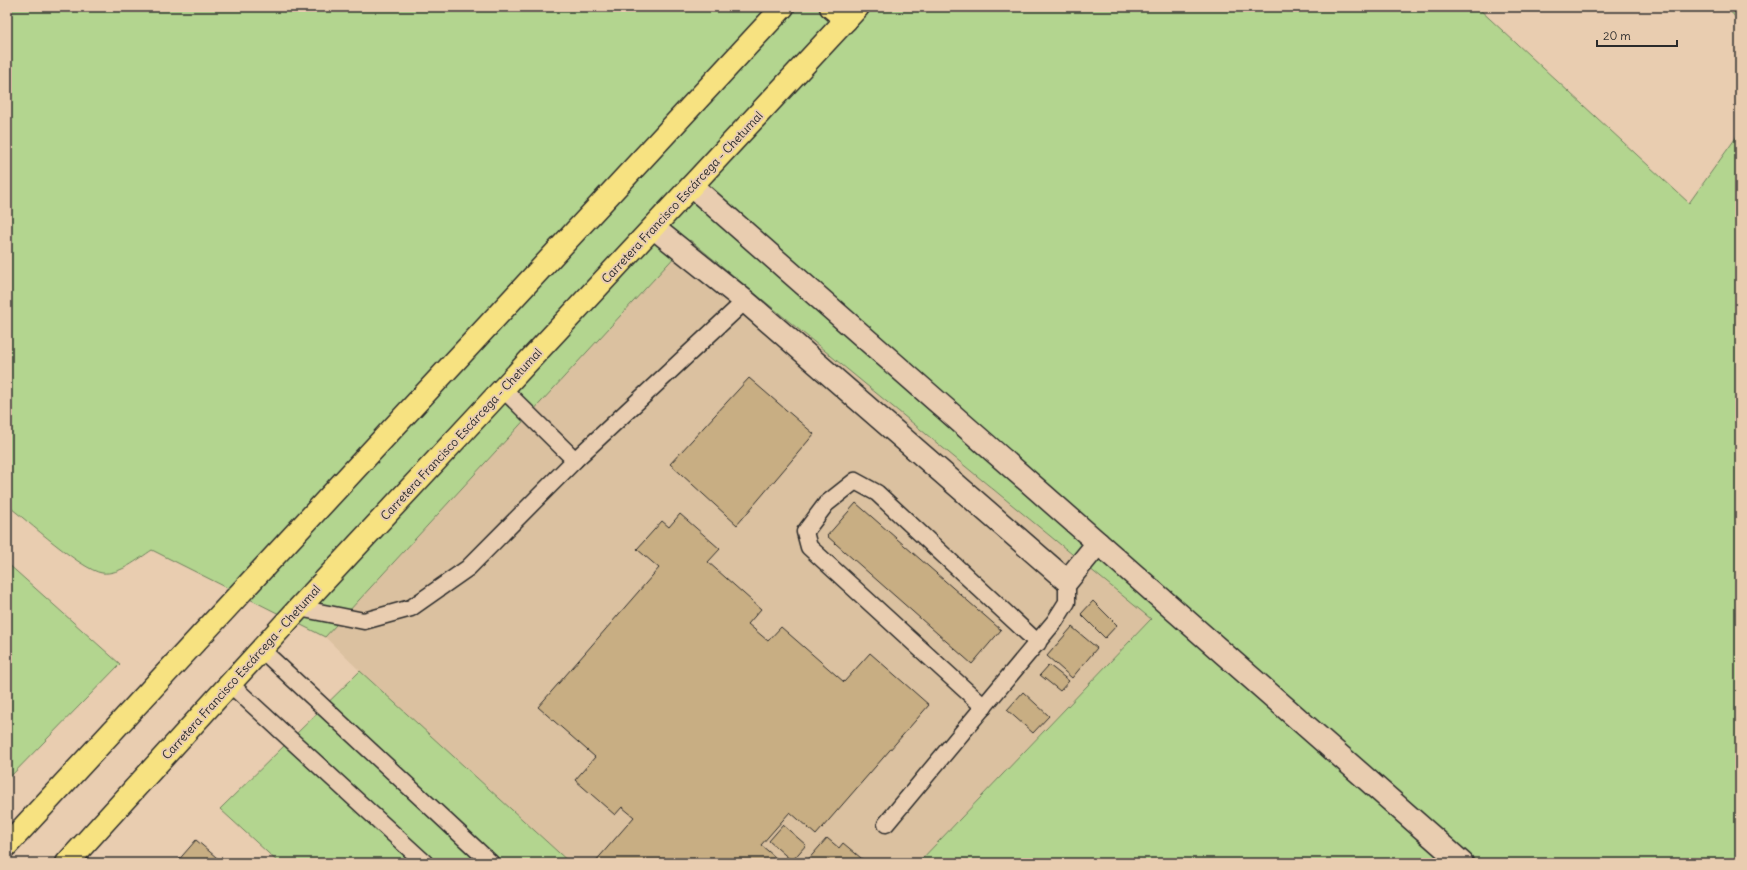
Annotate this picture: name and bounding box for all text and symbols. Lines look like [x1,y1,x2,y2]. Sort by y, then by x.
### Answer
scale bar [1597,22,1677,48]
text: 20 m [1603,28,1631,43]
street label: Carretera Francisco Escárcega - Chetumal [598,108,766,286]
street label: Carretera Francisco Escárcega - Chetumal [377,345,545,523]
street label: Carretera Francisco Escárcega - Chetumal [159,582,323,762]

